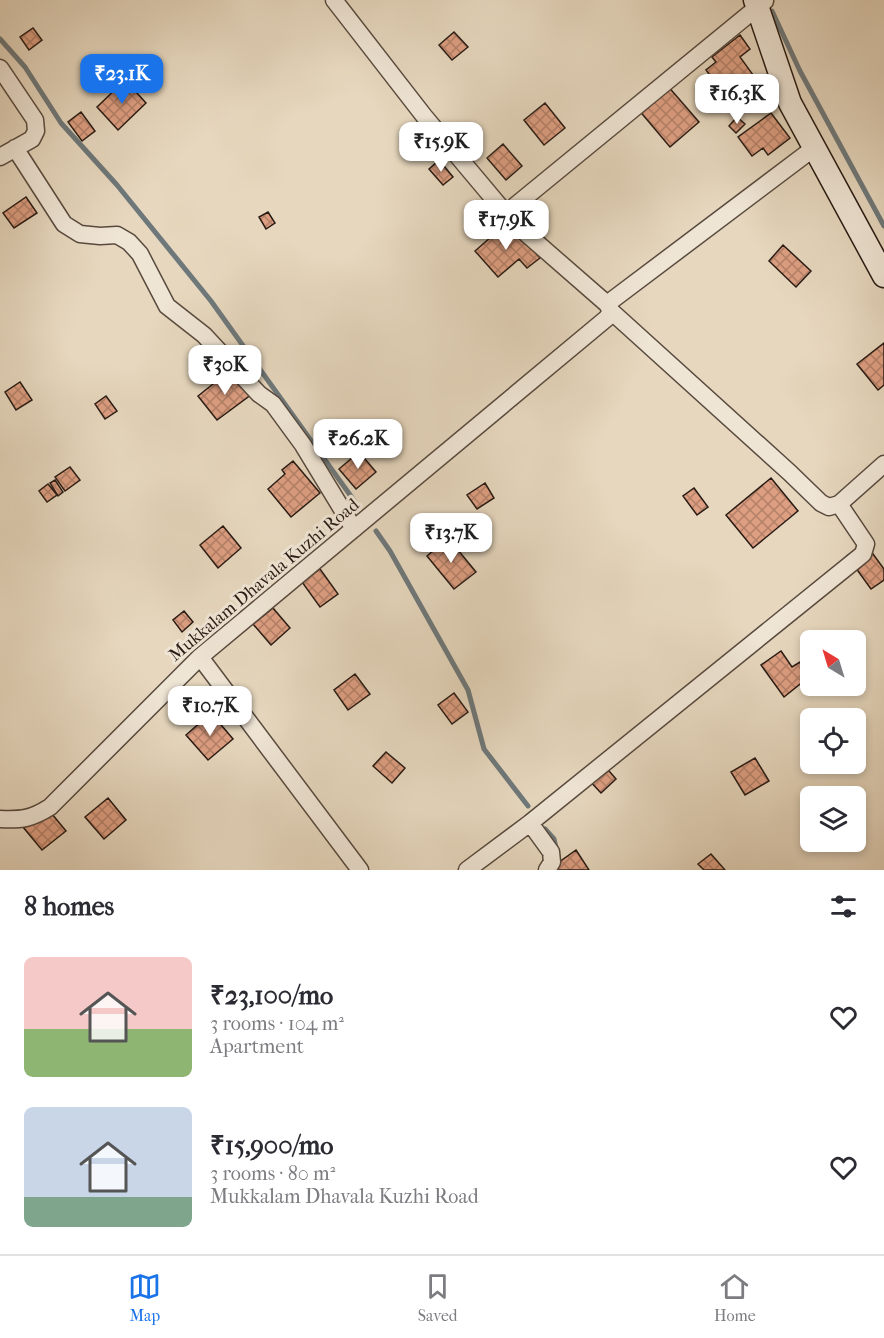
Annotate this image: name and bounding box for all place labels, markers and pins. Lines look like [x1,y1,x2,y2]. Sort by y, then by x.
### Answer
pin: ₹23.1K [73,54,171,105]
pin: ₹16.3K [688,74,786,125]
pin: ₹15.9K [392,122,490,173]
pin: ₹17.9K [457,200,555,251]
pin: ₹30K [189,345,261,396]
pin: ₹26.2K [309,419,407,470]
pin: ₹13.7K [402,513,500,564]
pin: ₹10.7K [161,686,259,737]

